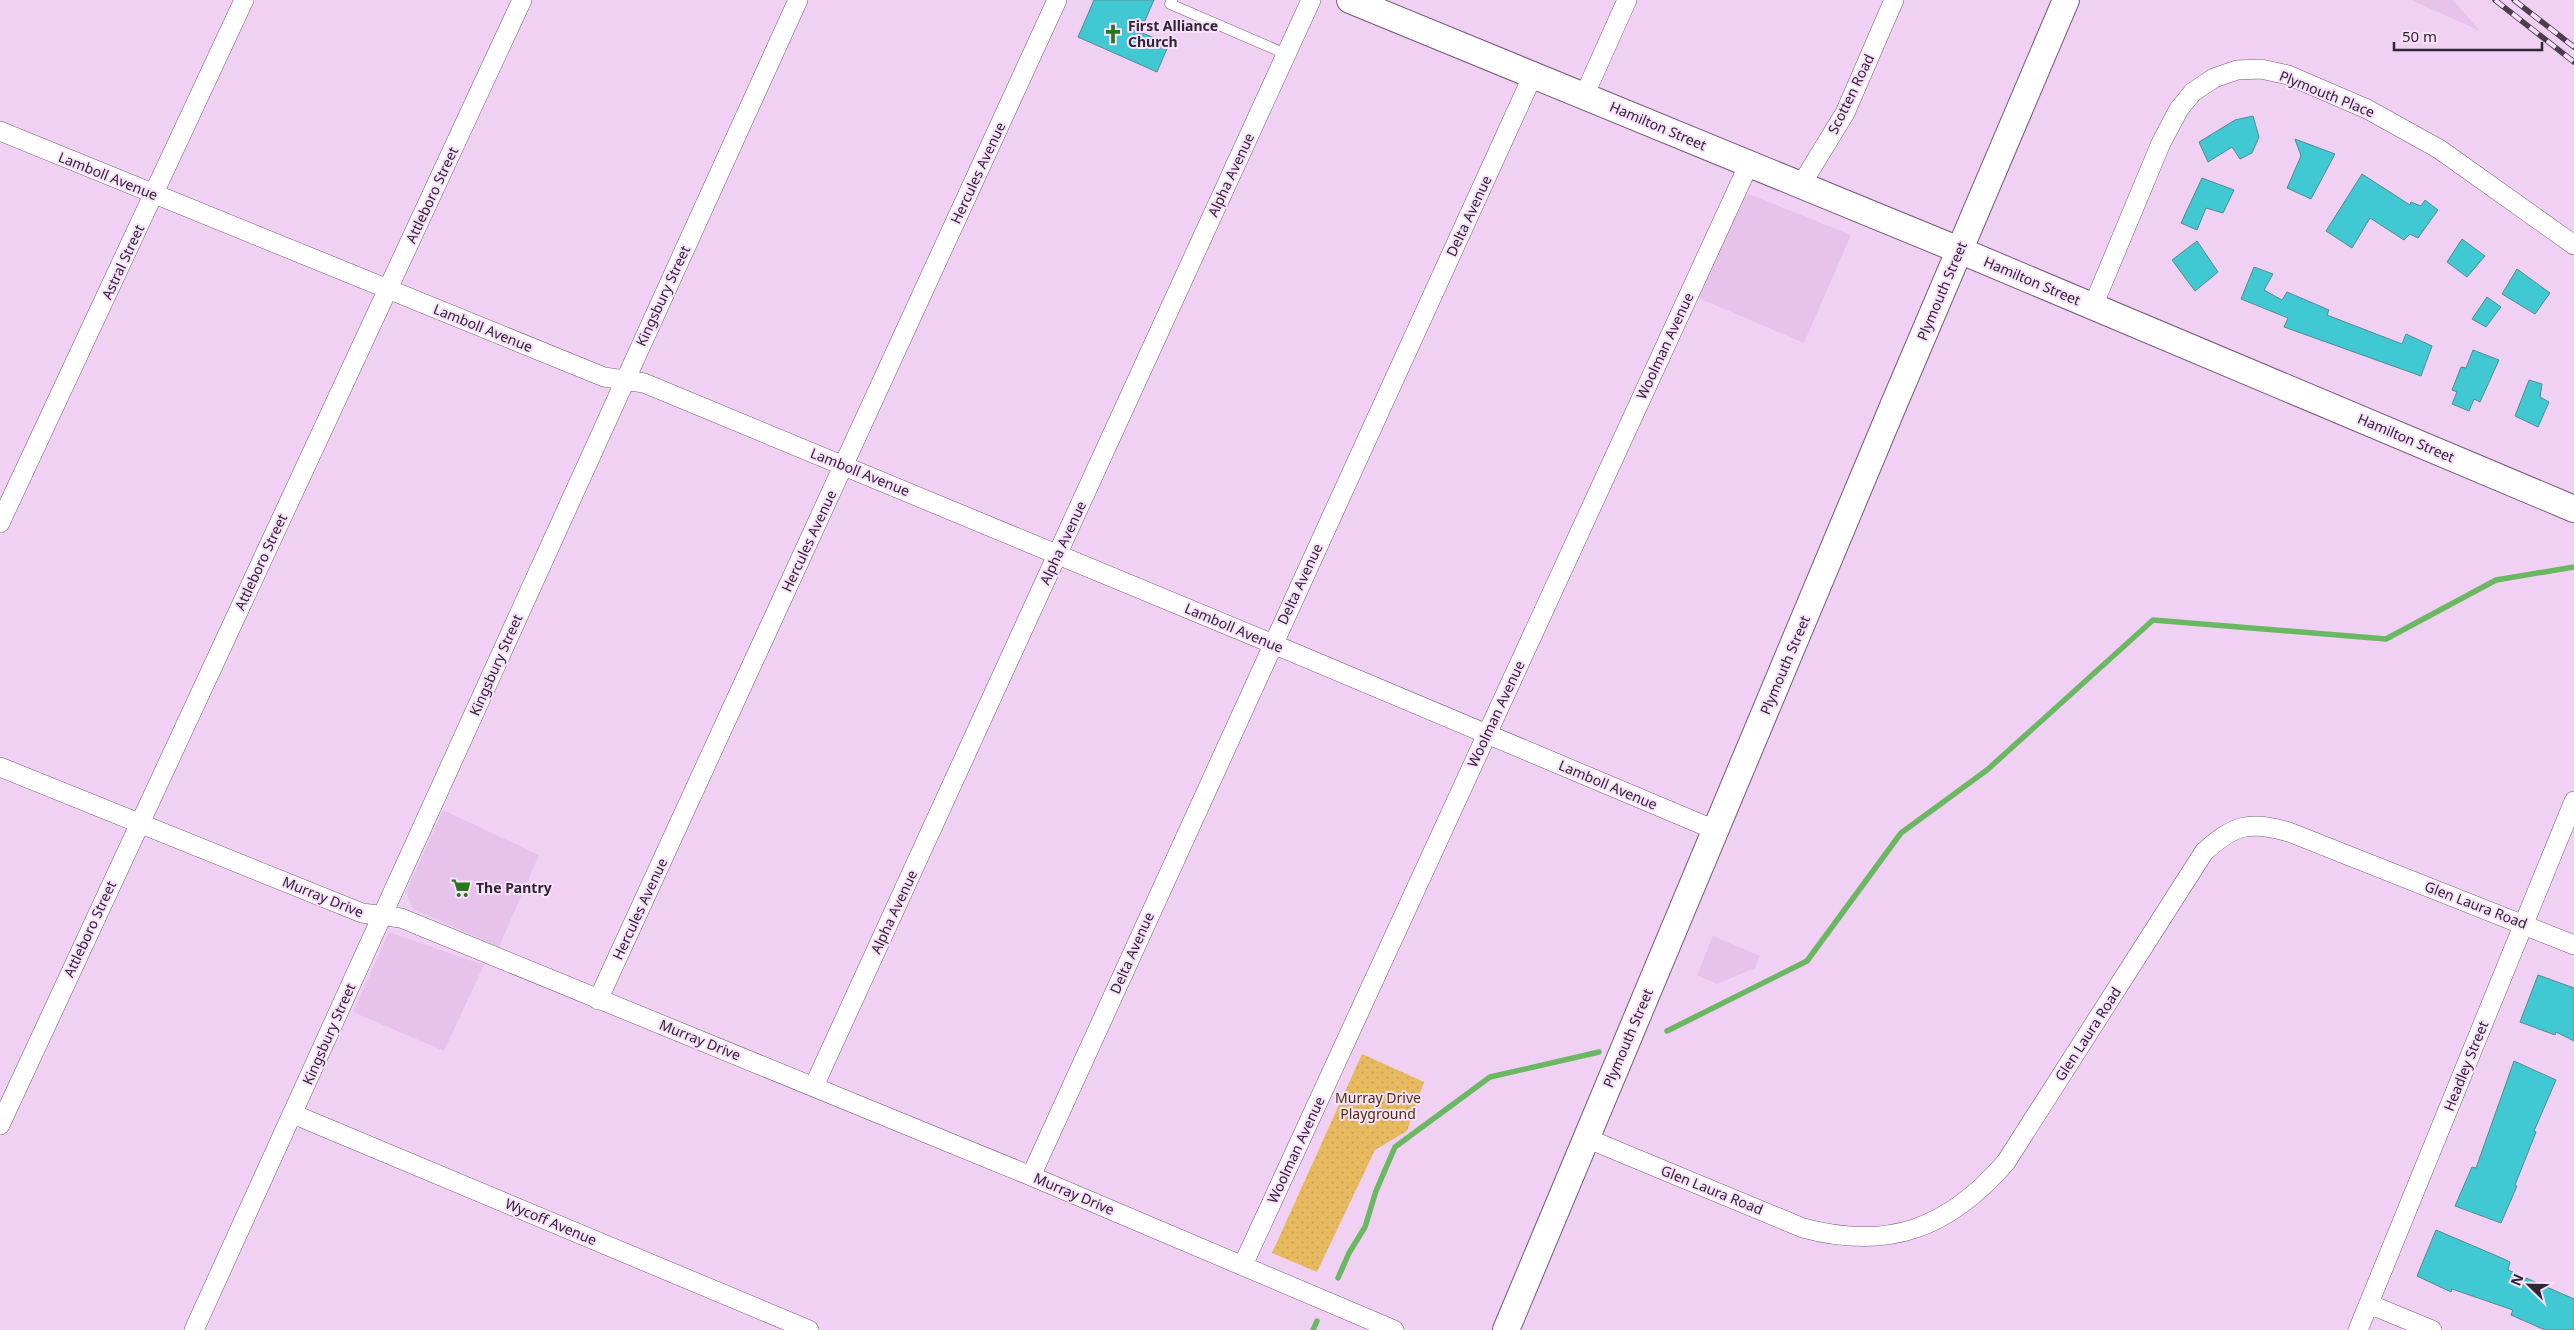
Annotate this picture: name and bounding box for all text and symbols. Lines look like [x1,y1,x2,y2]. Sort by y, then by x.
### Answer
place label: First Alliance Church [1128,16,1218,51]
scale bar [2394,20,2542,52]
church icon: First Alliance Church [1102,23,1124,45]
text: 50 m [2402,26,2437,46]
street label: Scotten Road [1823,51,1878,137]
street label: Plymouth Place [2277,66,2378,121]
street label: Hamilton Street [1607,97,1710,154]
street label: Hercules Avenue [946,119,1009,227]
street label: Alpha Avenue [1203,130,1258,220]
street label: Attleboro Street [401,143,462,246]
street label: Lamboll Avenue [56,147,161,204]
street label: Delta Avenue [1441,172,1496,259]
street label: Astral Street [97,221,148,302]
street label: Plymouth Street [1912,238,1971,343]
street label: Kingsbury Street [631,242,694,349]
street label: Hamilton Street [1981,252,2084,309]
street label: Woolman Avenue [1631,289,1698,402]
street label: Lamboll Avenue [431,299,536,356]
street label: Hamilton Street [2355,409,2458,466]
street label: Lamboll Avenue [808,443,913,500]
street label: Hercules Avenue [777,487,840,595]
street label: Alpha Avenue [1035,498,1090,588]
street label: Attleboro Street [230,510,291,613]
street label: Delta Avenue [1272,540,1327,627]
street label: Lamboll Avenue [1182,598,1286,657]
street label: Kingsbury Street [465,611,526,719]
street label: Plymouth Street [1755,612,1814,717]
street label: Woolman Avenue [1462,657,1529,770]
street label: Lamboll Avenue [1556,755,1660,814]
street label: Hercules Avenue [608,855,671,963]
street label: Alpha Avenue [866,867,921,957]
street label: Murray Drive [280,872,367,921]
street label: Glen Laura Road [2422,876,2530,933]
street label: Attleboro Street [59,877,120,980]
supermarket icon: The Pantry [450,877,472,899]
place label: The Pantry [476,878,552,897]
street label: Delta Avenue [1105,909,1158,997]
street label: Kingsbury Street [298,980,359,1088]
street label: Glen Laura Road [2050,983,2125,1084]
street label: Plymouth Street [1598,985,1657,1090]
street label: Murray Drive [657,1015,744,1064]
street label: Headley Street [2439,1018,2492,1114]
park label: Murray Drive Playground [1335,1088,1421,1123]
street label: Woolman Avenue [1262,1093,1329,1206]
street label: Glen Laura Road [1658,1160,1766,1219]
street label: Murray Drive [1031,1168,1118,1219]
street label: Wycoff Avenue [502,1194,600,1249]
north arrow [2504,1260,2554,1310]
text: N [2506,1271,2528,1289]

